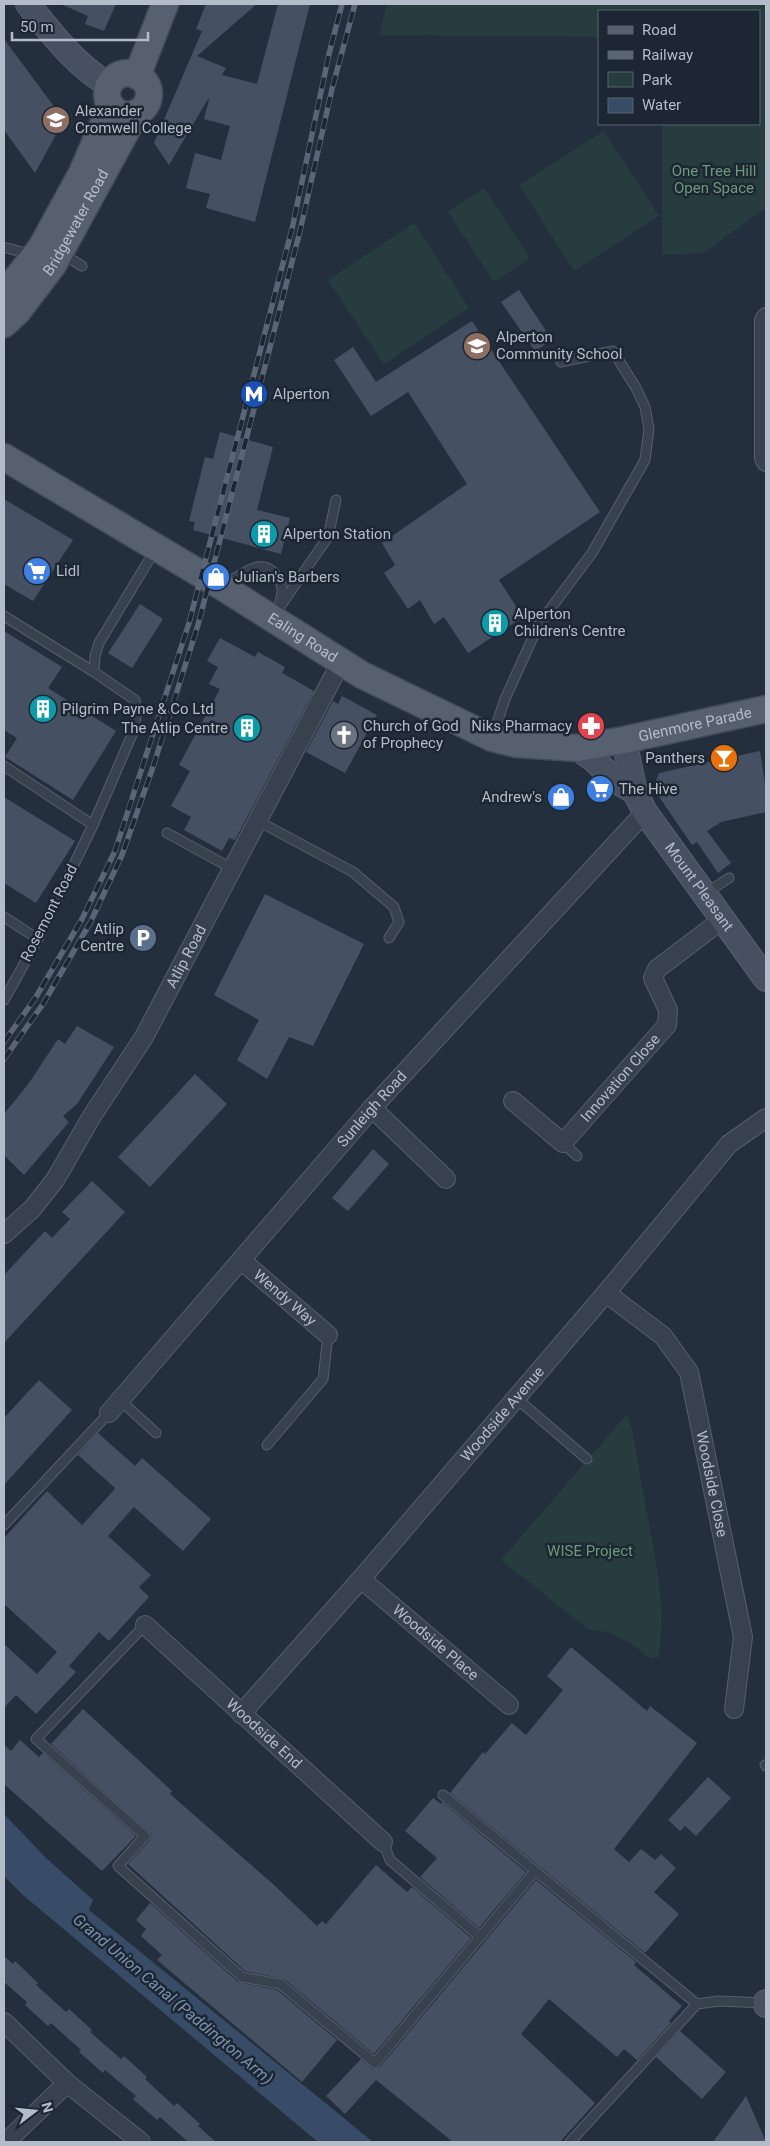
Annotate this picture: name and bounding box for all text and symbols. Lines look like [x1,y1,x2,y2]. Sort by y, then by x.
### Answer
scale bar [12,10,149,42]
legend [598,10,760,125]
text: 50 m [20,18,54,36]
text: Road [642,21,676,39]
text: Railway [642,46,693,64]
text: Park [642,71,673,89]
text: Water [642,96,681,114]
place label: Alexander Cromwell College [75,102,192,137]
school or university icon: Alexander Cromwell College [41,105,71,135]
park label: One Tree Hill Open Space [672,162,756,197]
street label: Bridgewater Road [39,166,112,279]
place label: Alperton Community School [496,328,622,363]
school or university icon: Alperton Community School [462,331,492,361]
metro station icon: Alperton [239,379,269,409]
place label: Alperton [273,385,330,403]
building icon: Alperton Station [249,519,279,549]
place label: Alperton Station [283,525,391,543]
supermarket icon: Lidl [22,556,52,586]
place label: Lidl [56,562,80,580]
shop icon: Julian's Barbers [201,562,231,592]
place label: Julian's Barbers [235,568,340,586]
place label: Alperton Children's Centre [514,605,626,640]
building icon: Alperton Children's Centre [480,608,510,638]
street label: Ealing Road [264,609,341,666]
building icon: Pilgrim Payne & Co Ltd [28,694,58,724]
place label: Pilgrim Payne & Co Ltd [62,700,214,718]
street label: Glenmore Parade [637,703,753,746]
pharmacy icon: Niks Pharmacy [576,711,606,741]
building icon: The Atlip Centre [232,713,262,743]
place label: Church of God of Prophecy [363,717,459,752]
place label: Niks Pharmacy [471,717,572,735]
place label: The Atlip Centre [121,719,228,737]
church icon: Church of God of Prophecy [329,720,359,750]
bar icon: Panthers [709,743,739,773]
place label: Panthers [645,749,705,767]
supermarket icon: The Hive [585,774,615,804]
place label: The Hive [619,780,677,798]
shop icon: Andrew's [546,782,576,812]
place label: Andrew's [482,788,542,806]
street label: Mount Pleasant [661,839,737,935]
street label: Rosemont Road [17,861,81,965]
place label: Atlip Centre [80,920,124,955]
street label: Atlip Road [162,922,210,991]
parking icon: Atlip Centre [128,923,158,953]
street label: Innovation Close [577,1030,664,1126]
street label: Sunleigh Road [333,1067,411,1151]
street label: Wendy Way [250,1266,320,1330]
street label: Woodside Avenue [457,1363,548,1465]
street label: Woodside Close [692,1429,731,1539]
park label: WISE Project [547,1542,633,1560]
street label: Woodside Place [389,1601,482,1684]
street label: Woodside End [223,1695,305,1772]
water label: Grand Union Canal (Paddington Arm) [69,1910,277,2088]
north arrow [10,2086,60,2136]
text: N [38,2100,57,2114]

